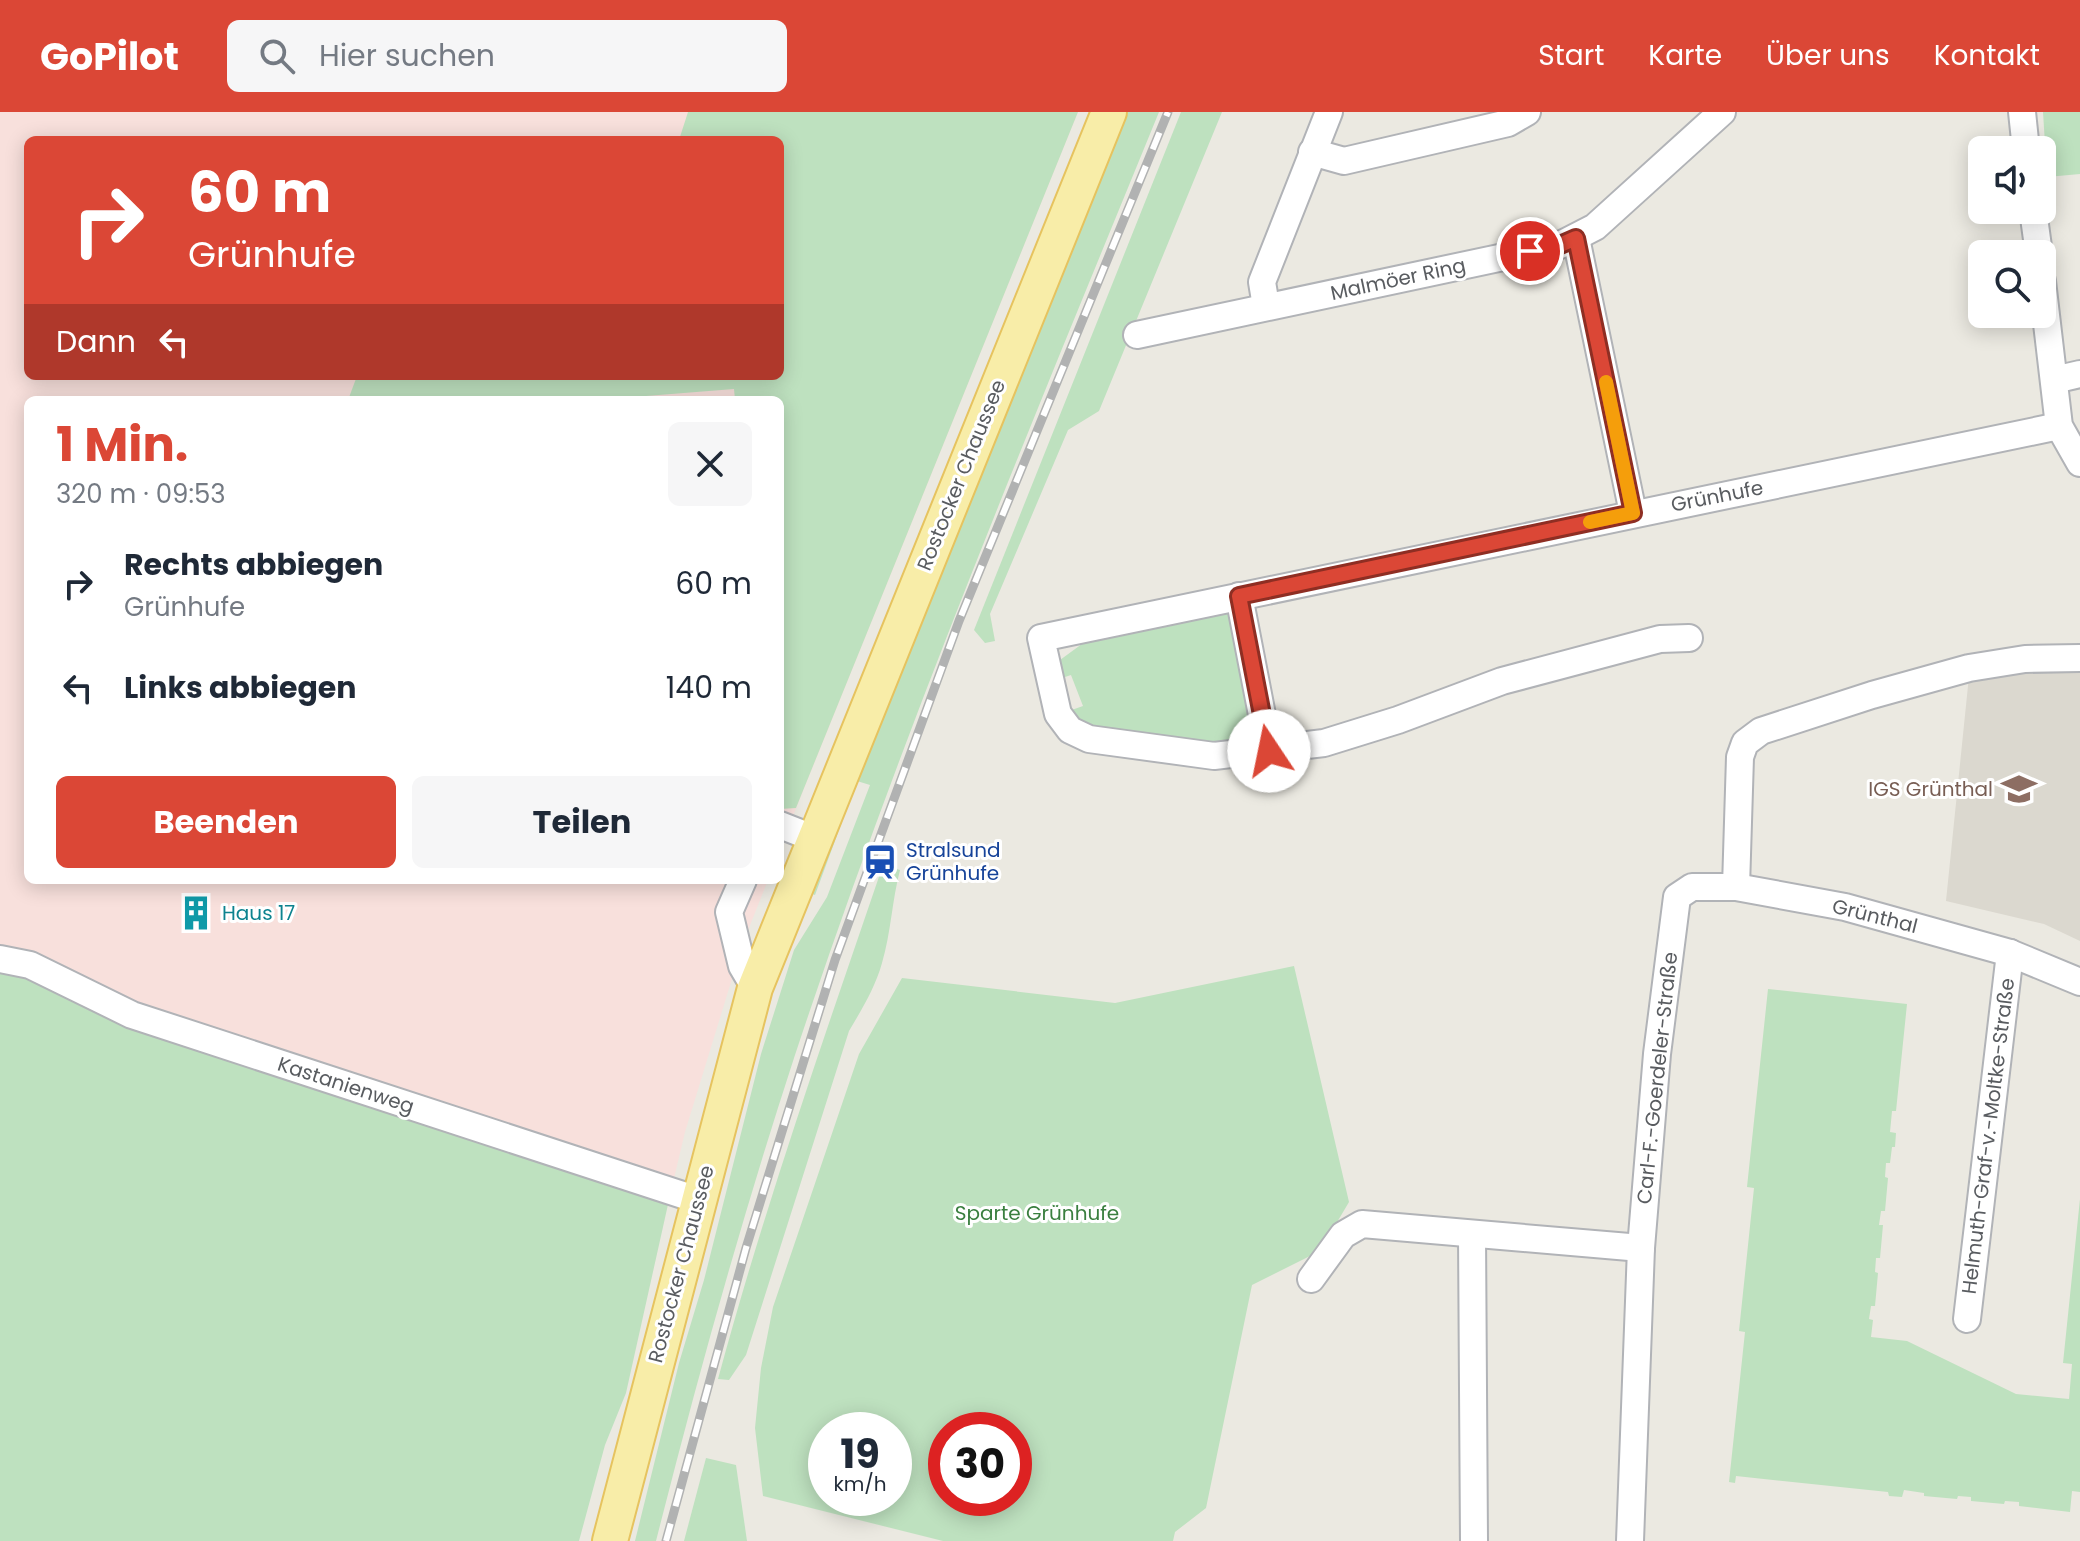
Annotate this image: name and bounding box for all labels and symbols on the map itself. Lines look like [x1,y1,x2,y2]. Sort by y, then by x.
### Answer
pin [1496,217,1564,285]
street label: Malmöer Ring [1328,251,1468,307]
street label: Rostocker Chaussee [910,375,1012,575]
street label: Grünhufe [1669,473,1765,519]
position arrow [1227,709,1311,793]
school or university icon: IGS Grünthal [2000,770,2038,808]
place label: IGS Grünthal [1868,775,1993,803]
place label: Stralsund Grünhufe [906,836,1000,887]
station icon: Stralsund Grünhufe [861,843,899,881]
street label: Grünthal [1829,892,1921,940]
building icon: Haus 17 [177,894,215,932]
place label: Haus 17 [222,899,295,927]
street label: Carl-F.-Goerdeler-Straße [1630,950,1684,1206]
street label: Helmuth-Graf-v.-Moltke-Straße [1955,976,2021,1296]
street label: Kastanienweg [274,1050,418,1120]
street label: Rostocker Chaussee [641,1162,721,1366]
park label: Sparte Grünhufe [955,1199,1119,1227]
speed limit sign: 30 [928,1412,1032,1516]

